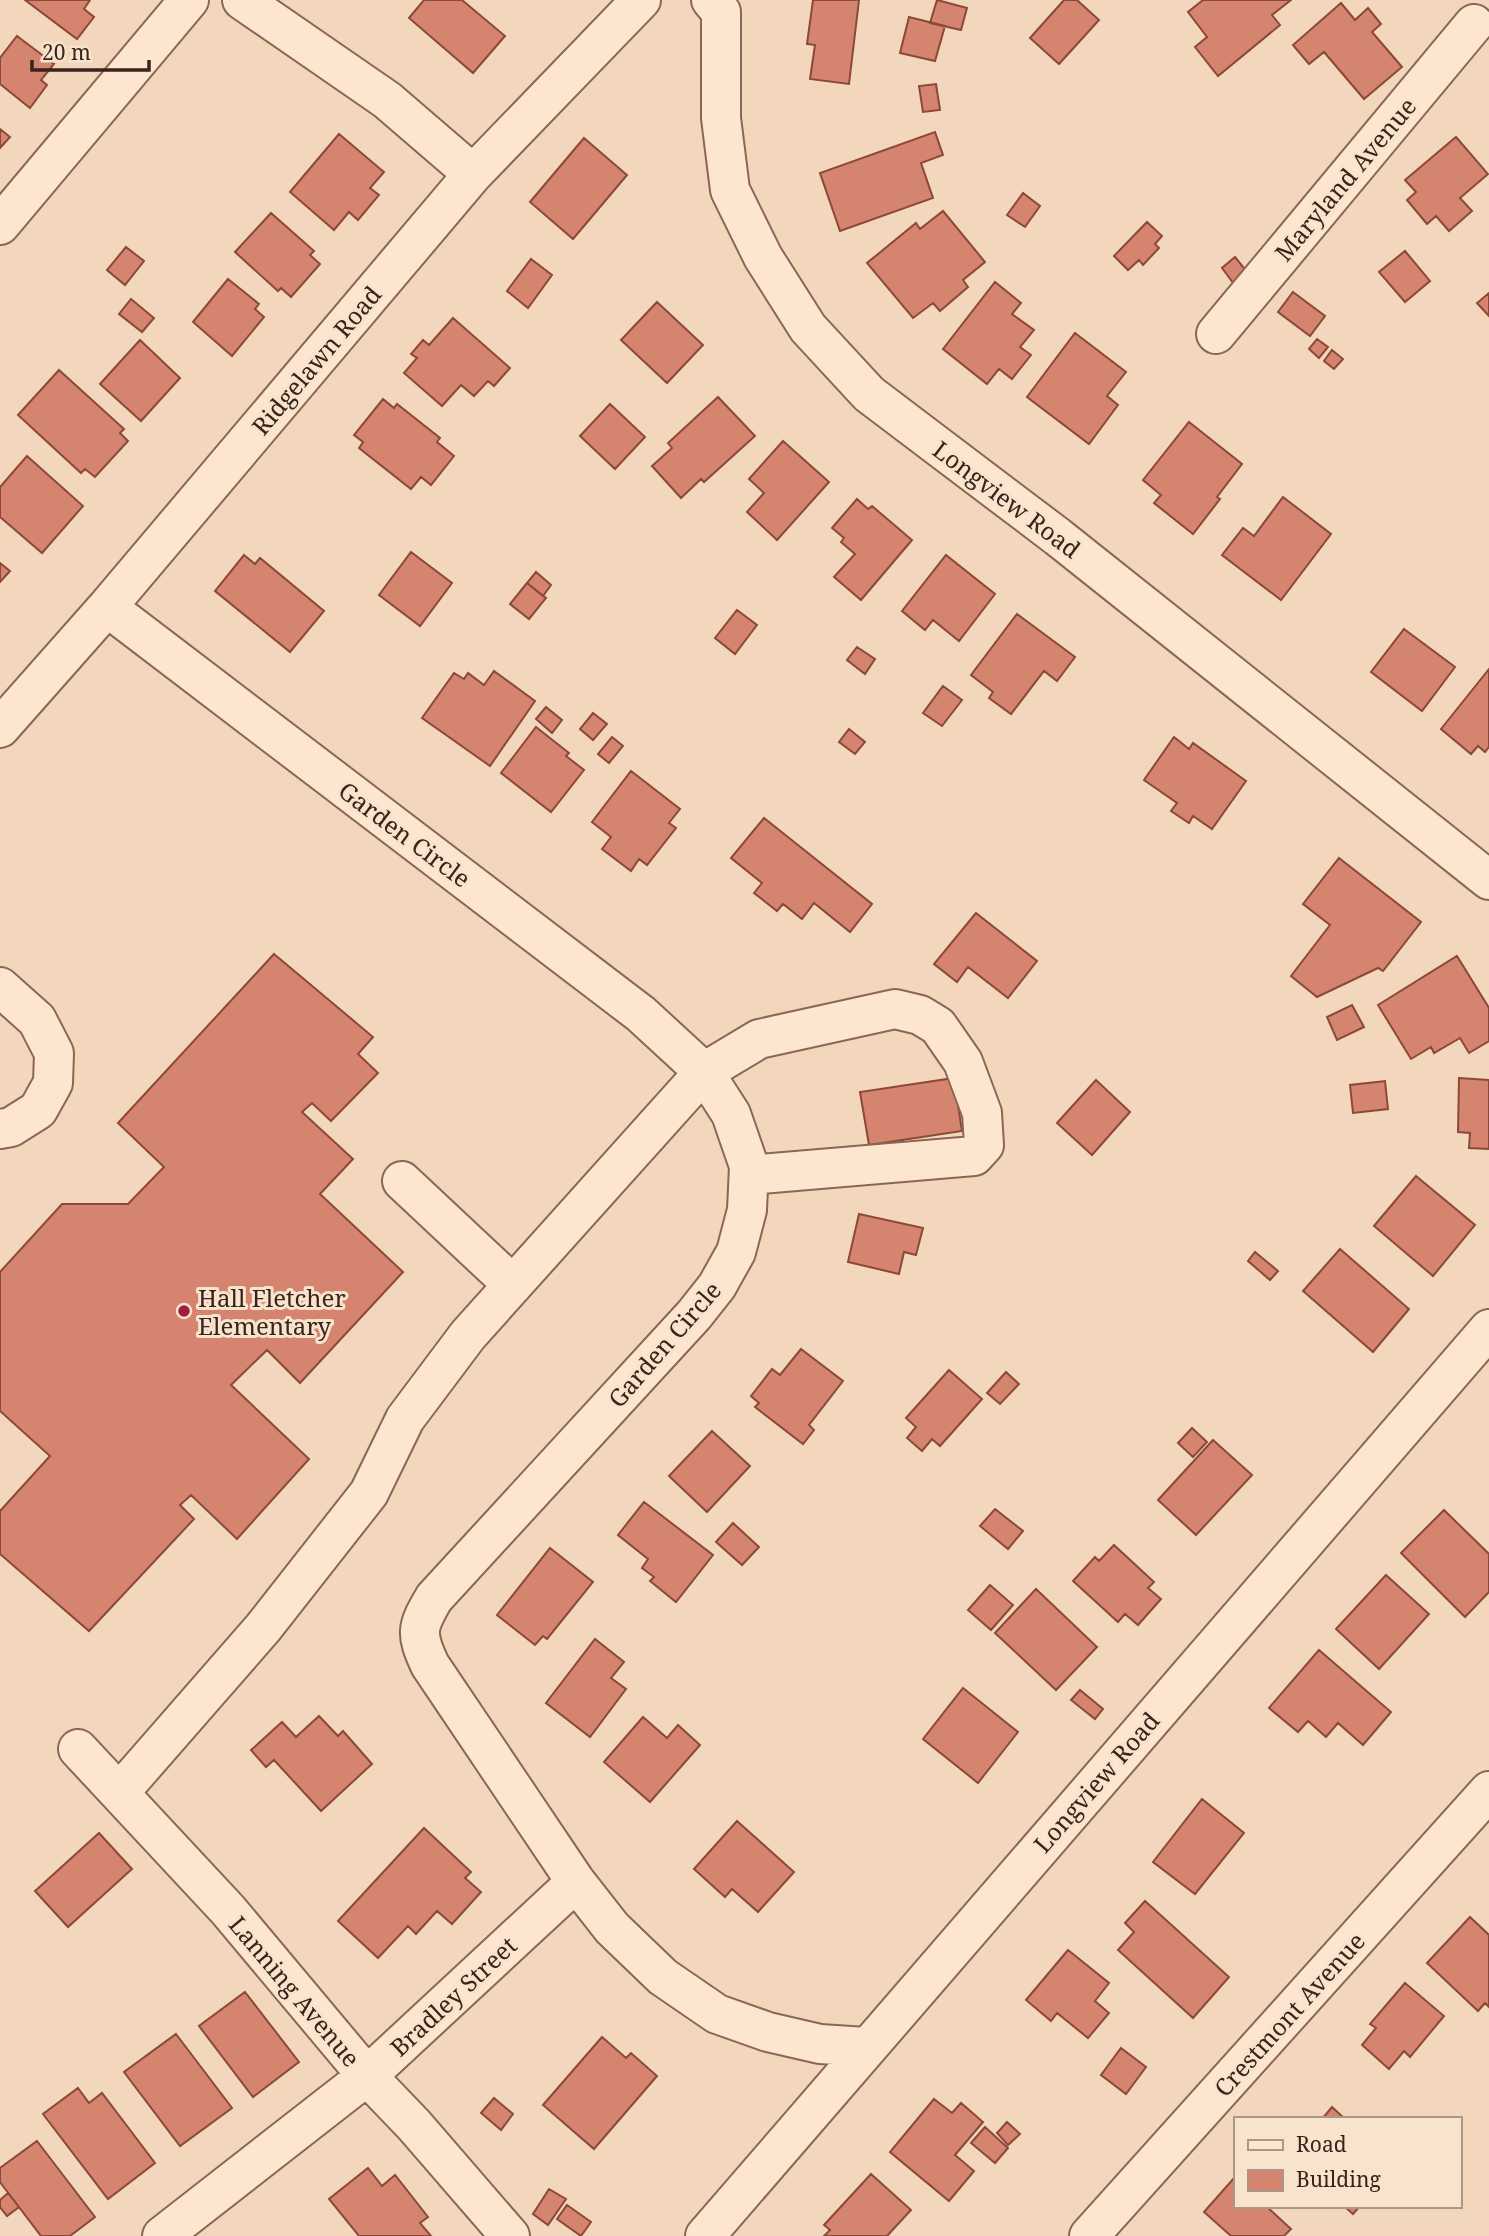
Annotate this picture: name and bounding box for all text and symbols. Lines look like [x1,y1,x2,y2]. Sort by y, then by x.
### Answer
scale bar [32,28,149,72]
text: 20 m [42,38,91,66]
street label: Maryland Avenue [1267,90,1423,268]
street label: Ridgelawn Road [244,278,388,442]
street label: Longview Road [927,433,1088,565]
street label: Garden Circle [332,774,478,894]
street label: Garden Circle [600,1274,728,1414]
place label: Hall Fletcher Elementary [198,1281,346,1342]
marker: Hall Fletcher Elementary [176,1303,192,1319]
street label: Longview Road [1026,1704,1166,1859]
street label: Lanning Avenue [222,1909,368,2073]
street label: Crestmont Avenue [1206,1925,1372,2103]
street label: Bradley Street [383,1929,523,2063]
legend [1234,2117,1461,2208]
text: Road [1296,2130,1347,2158]
text: Building [1296,2165,1381,2193]

